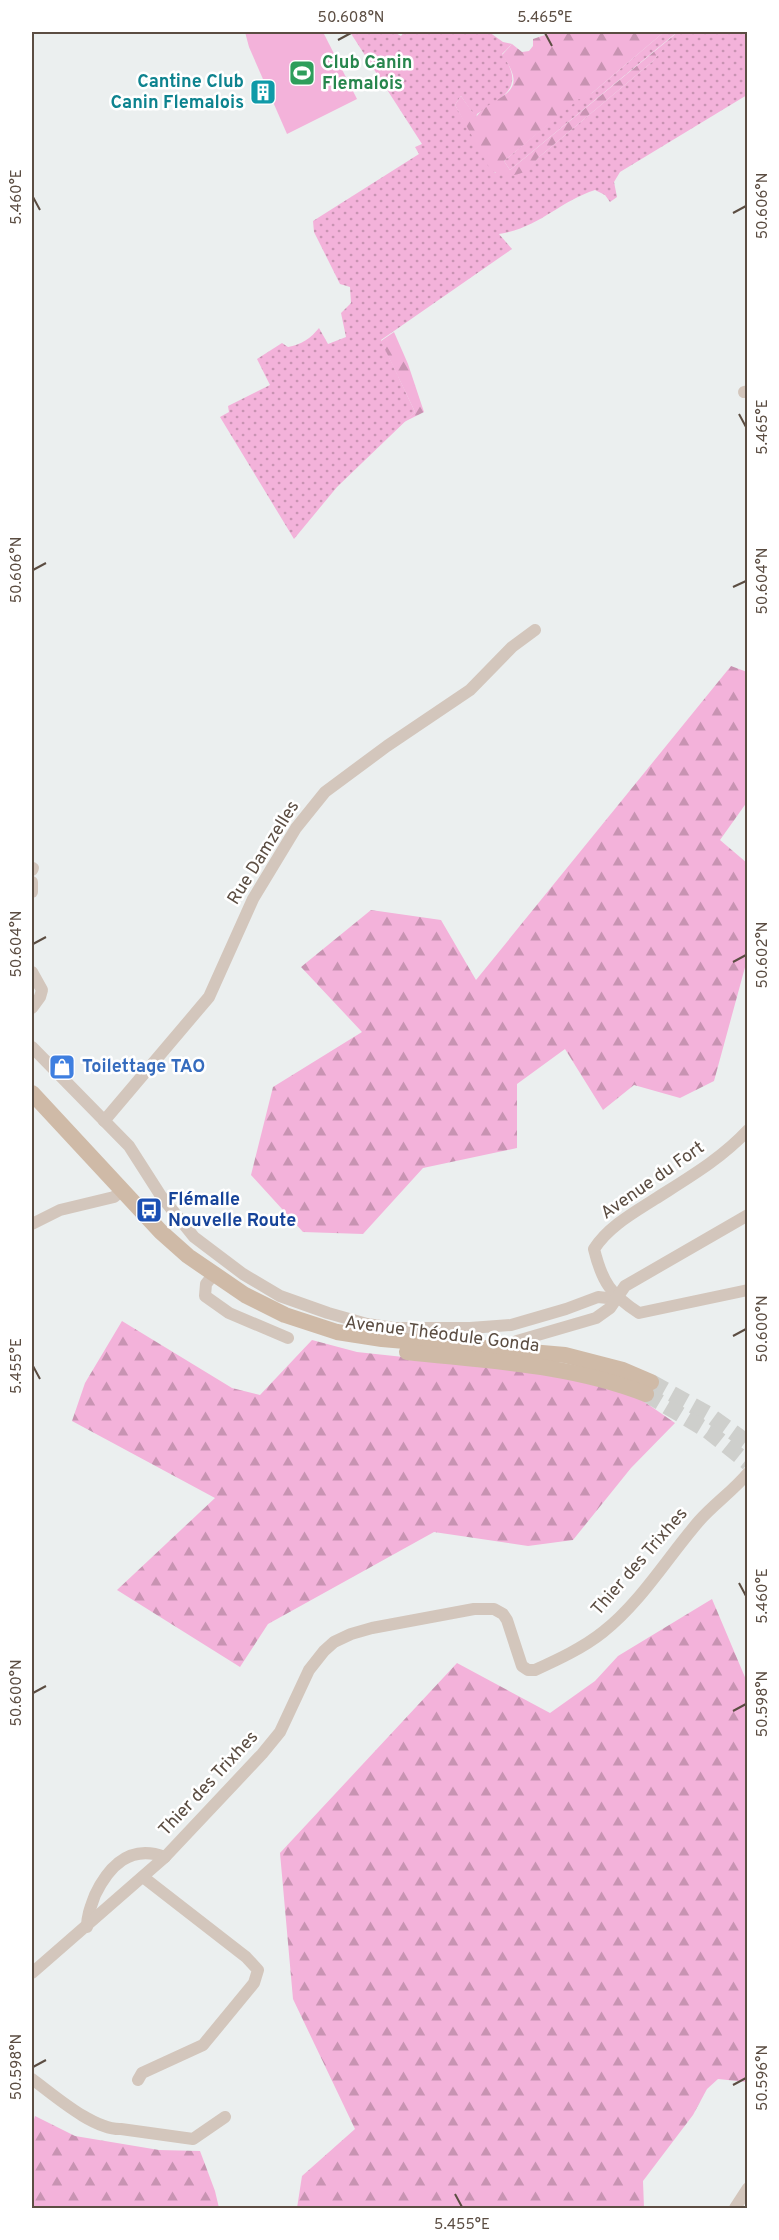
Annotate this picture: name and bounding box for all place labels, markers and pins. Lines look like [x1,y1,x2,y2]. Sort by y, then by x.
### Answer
place label: Club Canin Flemalois [322,52,412,96]
sports icon: Club Canin Flemalois [287,58,317,88]
place label: Cantine Club Canin Flemalois [111,71,244,115]
building icon: Cantine Club Canin Flemalois [248,77,278,107]
shop icon: Toilettage TAO [47,1052,77,1082]
place label: Toilettage TAO [82,1056,205,1079]
place label: Flémalle Nouvelle Route [168,1189,296,1233]
bus stop icon: Flémalle Nouvelle Route [134,1195,164,1225]

